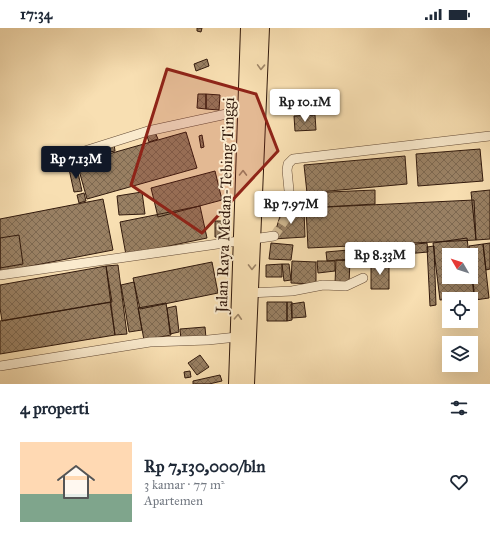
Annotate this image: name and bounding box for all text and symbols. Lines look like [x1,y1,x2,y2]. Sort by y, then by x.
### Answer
text: 17:34 [20,5,52,23]
one-way arrow [256,64,265,70]
pin: Rp 10.1M [264,89,346,123]
text: Rp 10.1M [279,94,331,110]
street label: Jalan Raya Medan-Tebing Tinggi [212,96,239,315]
pin: Rp 7.13M [35,146,117,180]
text: Rp 7.13M [50,151,102,167]
one-way arrow [239,170,247,176]
pin: Rp 7.97M [250,191,332,225]
text: Rp 7.97M [263,196,319,212]
pin: Rp 8.33M [339,242,421,276]
text: Rp 8.33M [354,247,406,263]
north arrow [442,248,478,284]
map controls [442,248,478,372]
one-way arrow [248,264,256,270]
button: locate [442,292,478,328]
one-way arrow [233,314,242,320]
button: layers [442,336,478,372]
icon: filters [448,397,470,419]
text: 4 properti [20,398,89,419]
text: Rp 7,130,000/bln [144,456,265,477]
icon: home [52,458,100,506]
icon: heart [448,471,470,493]
text: 3 kamar · 77 m² [144,477,225,493]
text: Apartemen [144,493,203,509]

